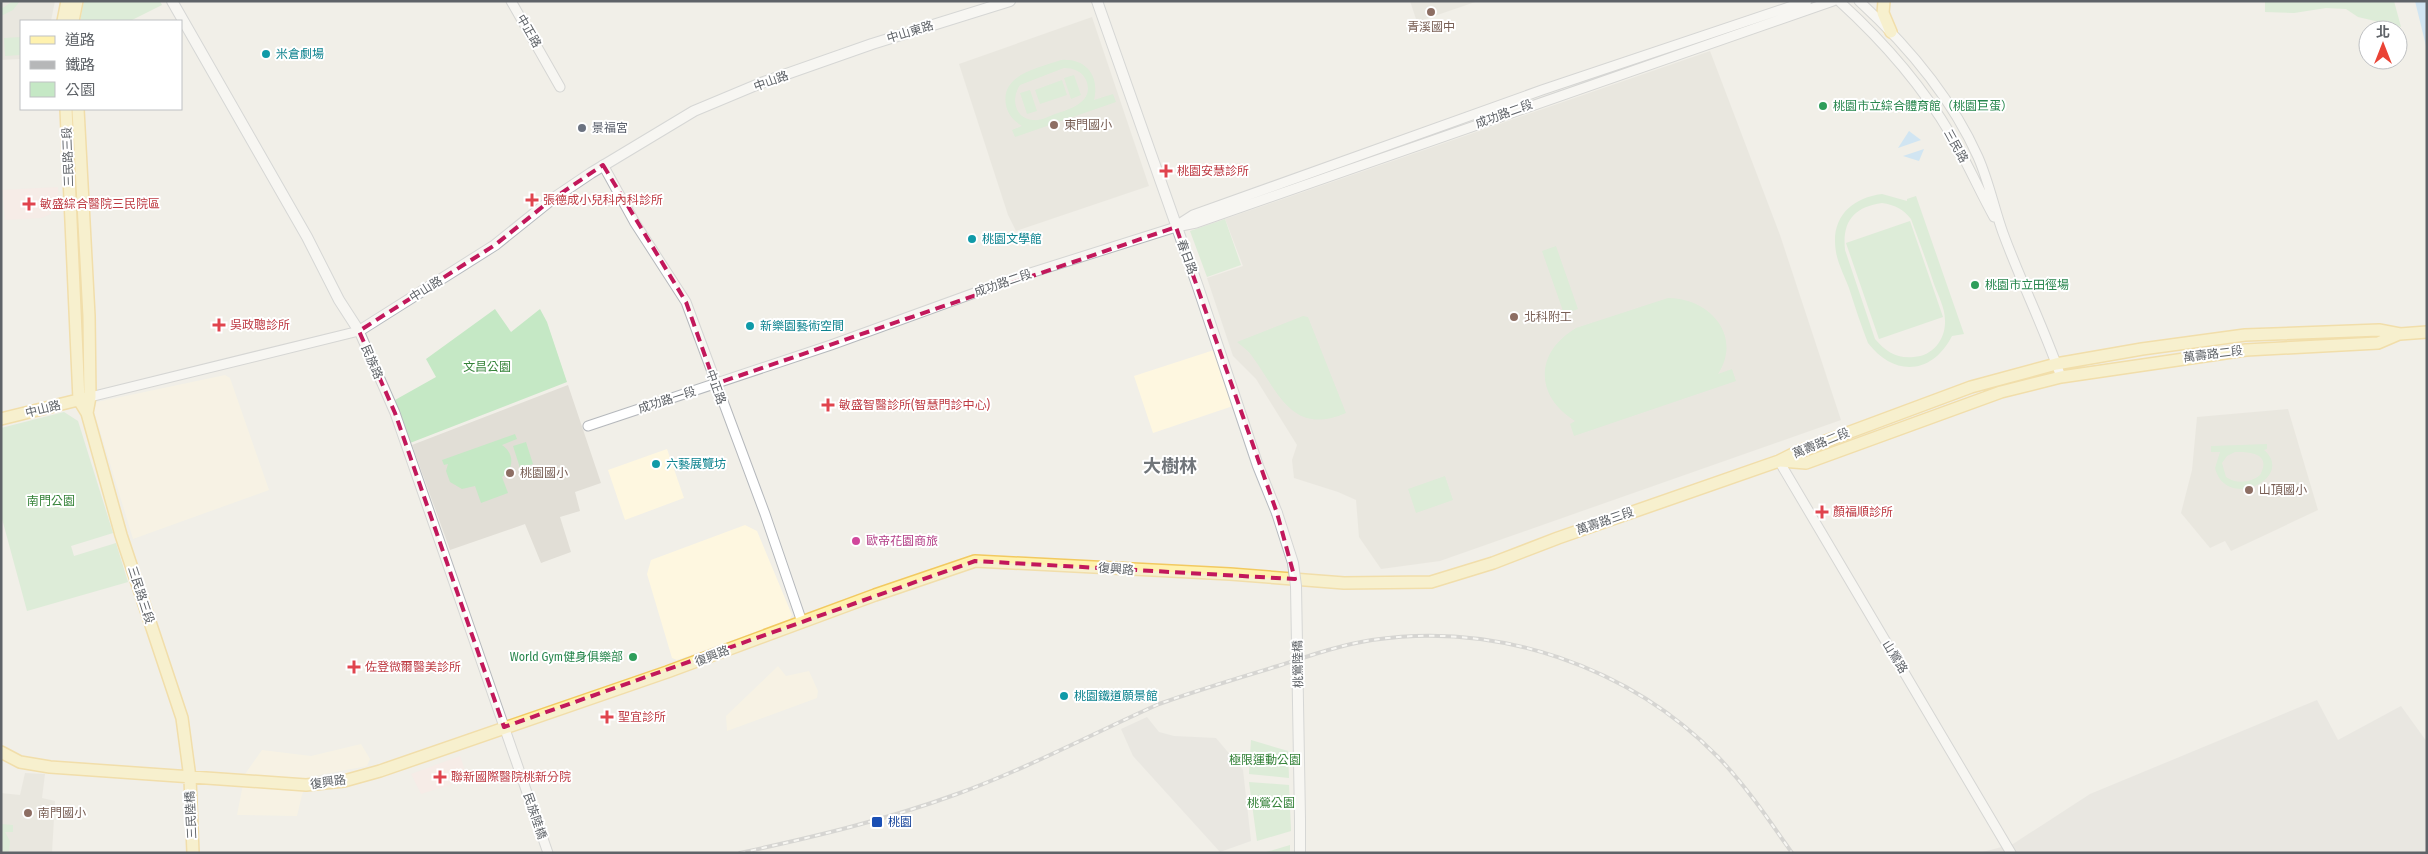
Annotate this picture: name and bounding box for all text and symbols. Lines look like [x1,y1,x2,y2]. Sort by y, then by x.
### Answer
marker: 青溪國中 [1425,6,1437,18]
street label: 中正路 [514,12,544,50]
street label: 中山東路 [885,18,935,46]
legend [20,20,182,110]
place label: 青溪國中 [1407,20,1455,34]
north arrow [2358,20,2408,70]
text: 北 [2376,24,2390,41]
text: 道路 [65,31,95,49]
place label: 米倉劇場 [276,47,324,61]
marker: 米倉劇場 [260,48,272,60]
text: 鐵路 [65,56,95,74]
street label: 中山路 [752,68,790,94]
text: 公園 [65,81,95,99]
street label: 成功路二段 [1473,97,1535,131]
place label: 桃園市立綜合體育館（桃園巨蛋） [1833,99,2013,113]
marker: 桃園市立綜合體育館（桃園巨蛋） [1817,100,1829,112]
place label: 東門國小 [1064,118,1112,132]
marker: 東門國小 [1048,119,1060,131]
place label: 景福宮 [592,121,628,135]
marker: 景福宮 [576,122,588,134]
street label: 三民路三段 [60,127,76,187]
street label: 三民路 [1941,127,1971,165]
marker: 桃園安慧診所 [1159,164,1173,178]
place label: 桃園安慧診所 [1177,164,1249,178]
marker: 張德成小兒科內科診所 [525,193,539,207]
place label: 張德成小兒科內科診所 [543,193,663,207]
marker: 敏盛綜合醫院三民院區 [22,197,36,211]
place label: 敏盛綜合醫院三民院區 [40,197,160,211]
place label: 桃園文學館 [982,232,1042,246]
marker: 桃園文學館 [966,233,978,245]
street label: 春日路 [1174,238,1200,276]
street label: 成功路二段 [972,267,1034,299]
street label: 中山路 [407,274,445,304]
place label: 桃園市立田徑場 [1985,278,2069,292]
marker: 桃園市立田徑場 [1969,279,1981,291]
place label: 北科附工 [1524,310,1572,324]
marker: 北科附工 [1508,311,1520,323]
marker: 吳政聰診所 [212,318,226,332]
place label: 吳政聰診所 [230,318,290,332]
place label: 新樂園藝術空間 [760,319,844,333]
marker: 新樂園藝術空間 [744,320,756,332]
street label: 民族路 [359,343,385,381]
street label: 萬壽路二段 [2182,343,2244,365]
park label: 文昌公園 [463,360,511,374]
street label: 中正路 [703,368,729,406]
street label: 成功路一段 [636,384,698,416]
street label: 中山路 [24,398,62,420]
marker: 敏盛智醫診所(智慧門診中心) [821,398,835,412]
place label: 敏盛智醫診所(智慧門診中心) [839,398,991,412]
street label: 萬壽路二段 [1791,425,1851,461]
district label: 大樹林 [1143,455,1197,477]
place label: 六藝展覽坊 [666,457,726,471]
marker: 六藝展覽坊 [650,458,662,470]
place label: 桃園國小 [520,466,568,480]
marker: 桃園國小 [504,467,516,479]
place label: 山頂國小 [2259,483,2307,497]
marker: 山頂國小 [2243,484,2255,496]
park label: 南門公園 [27,494,75,508]
street label: 萬壽路三段 [1574,505,1636,537]
marker: 顏福順診所 [1815,505,1829,519]
place label: 顏福順診所 [1833,505,1893,519]
place label: 歐帝花園商旅 [866,534,938,548]
marker: 歐帝花園商旅 [850,535,862,547]
street label: 復興路 [1098,561,1134,577]
street label: 三民路三段 [125,564,157,626]
street label: 山鶯路 [1880,638,1910,676]
street label: 桃鶯陸橋 [1291,640,1305,688]
street label: 復興路 [693,643,731,669]
place label: World Gym健身俱樂部 [510,650,623,664]
marker: World Gym健身俱樂部 [627,651,639,663]
marker: 佐登微爾醫美診所 [347,660,361,674]
place label: 佐登微爾醫美診所 [365,660,461,674]
place label: 桃園鐵道願景館 [1074,689,1158,703]
marker: 桃園鐵道願景館 [1058,690,1070,702]
marker: 聖宜診所 [600,710,614,724]
place label: 聖宜診所 [618,710,666,724]
park label: 極限運動公園 [1229,753,1301,767]
marker: 聯新國際醫院桃新分院 [433,770,447,784]
place label: 聯新國際醫院桃新分院 [451,770,571,784]
street label: 復興路 [309,773,347,791]
street label: 三民陸橋 [183,791,199,839]
street label: 民族陸橋 [521,791,549,841]
park label: 桃鶯公園 [1247,796,1295,810]
place label: 南門國小 [38,806,86,820]
marker: 南門國小 [22,807,34,819]
marker: 桃園 [870,815,884,829]
place label: 桃園 [888,815,912,829]

